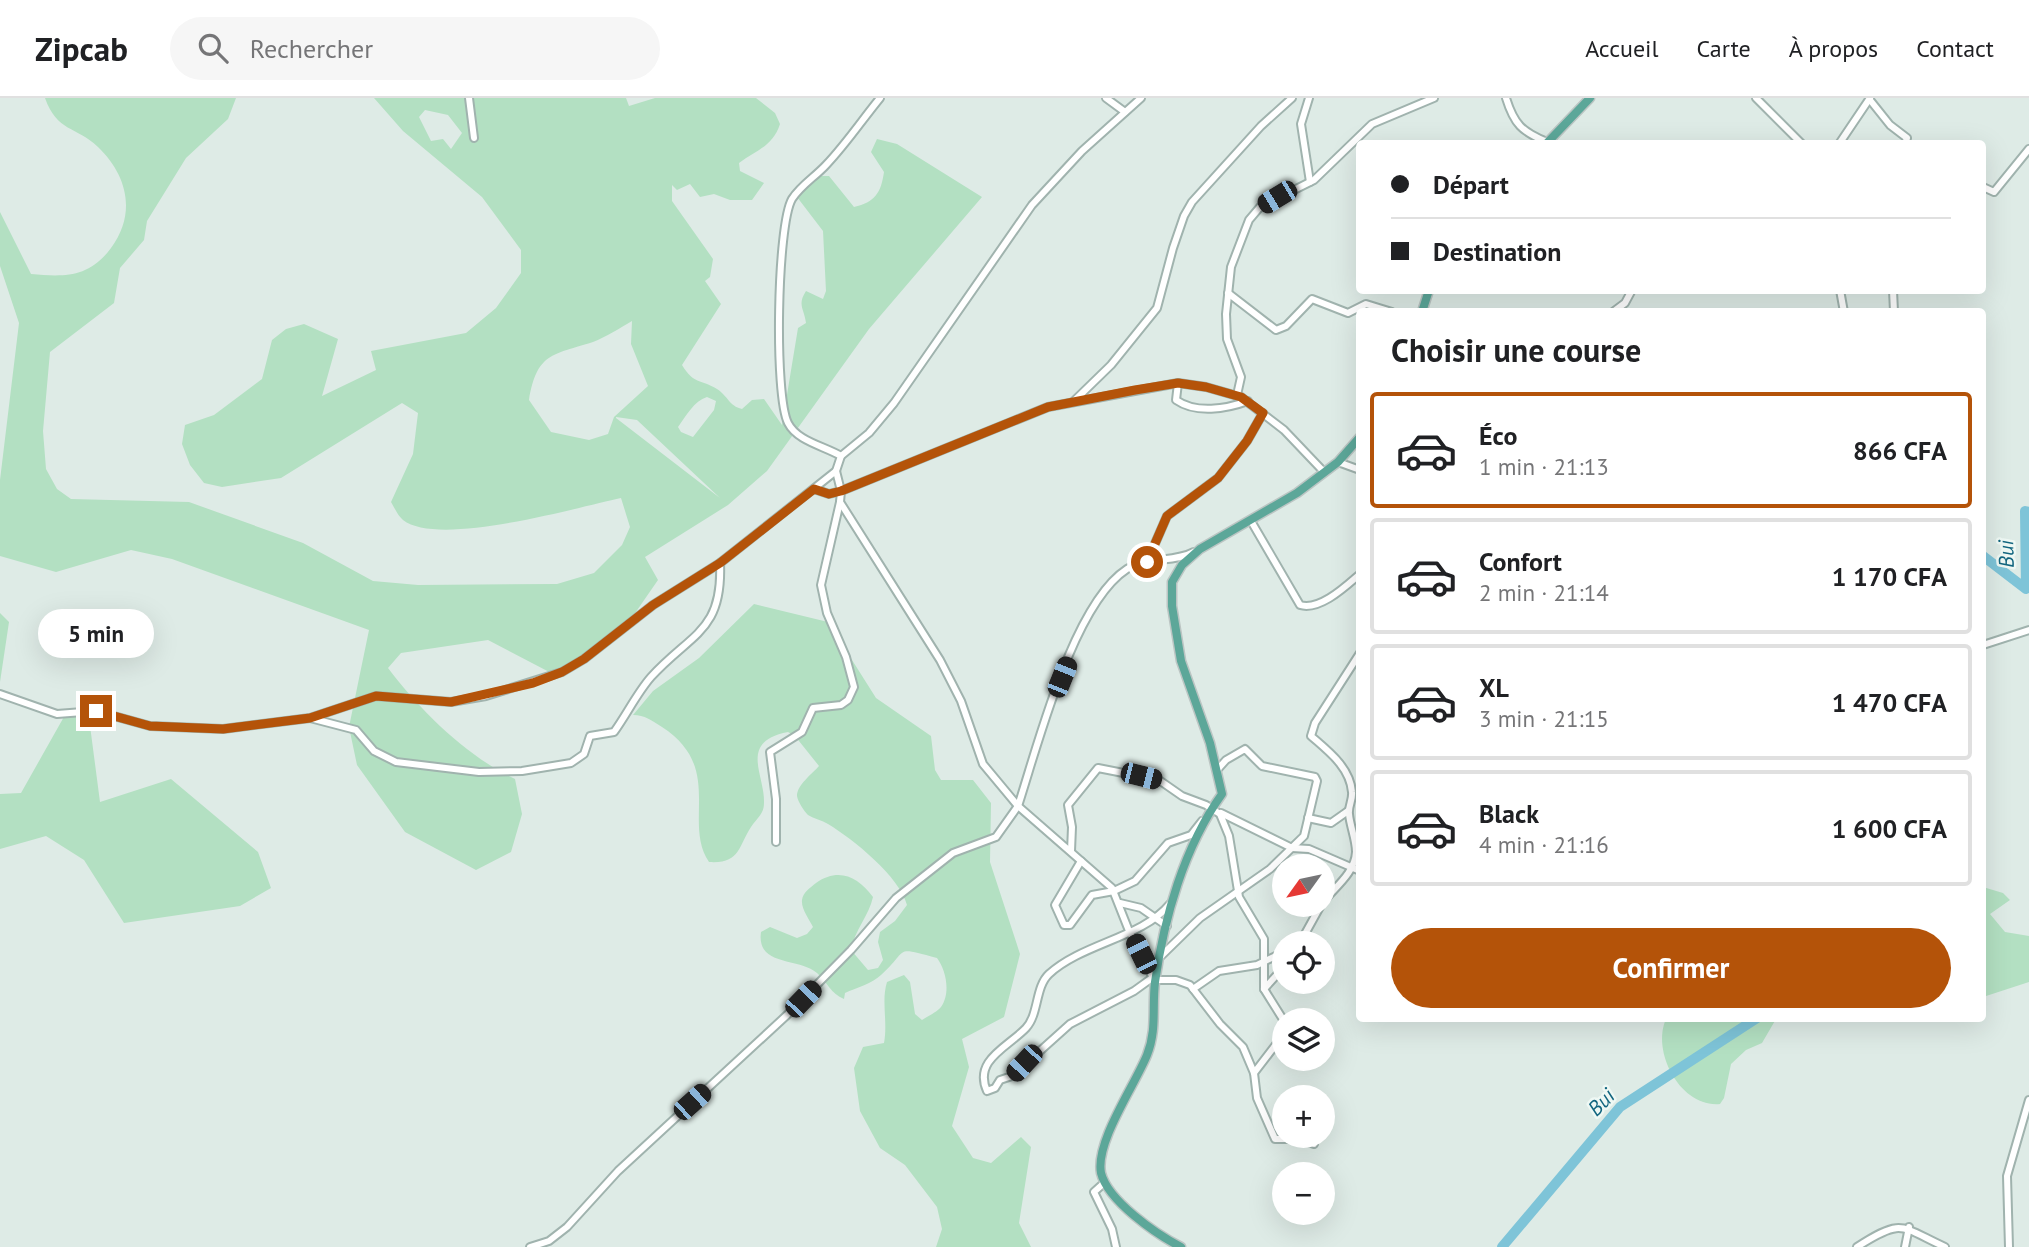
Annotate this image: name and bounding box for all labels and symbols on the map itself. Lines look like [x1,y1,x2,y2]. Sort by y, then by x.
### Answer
car [1254,177,1301,217]
water label: Bui [1992,539,2020,568]
route start [1131,546,1163,578]
callout: 5 min [38,610,154,658]
car [1045,654,1080,700]
route end [80,695,112,727]
car [1119,761,1164,791]
north arrow [1272,854,1335,917]
car [1123,931,1160,977]
car [781,977,826,1021]
car [1002,1040,1047,1086]
car [670,1080,715,1124]
water label: Bui [1582,1082,1621,1121]

